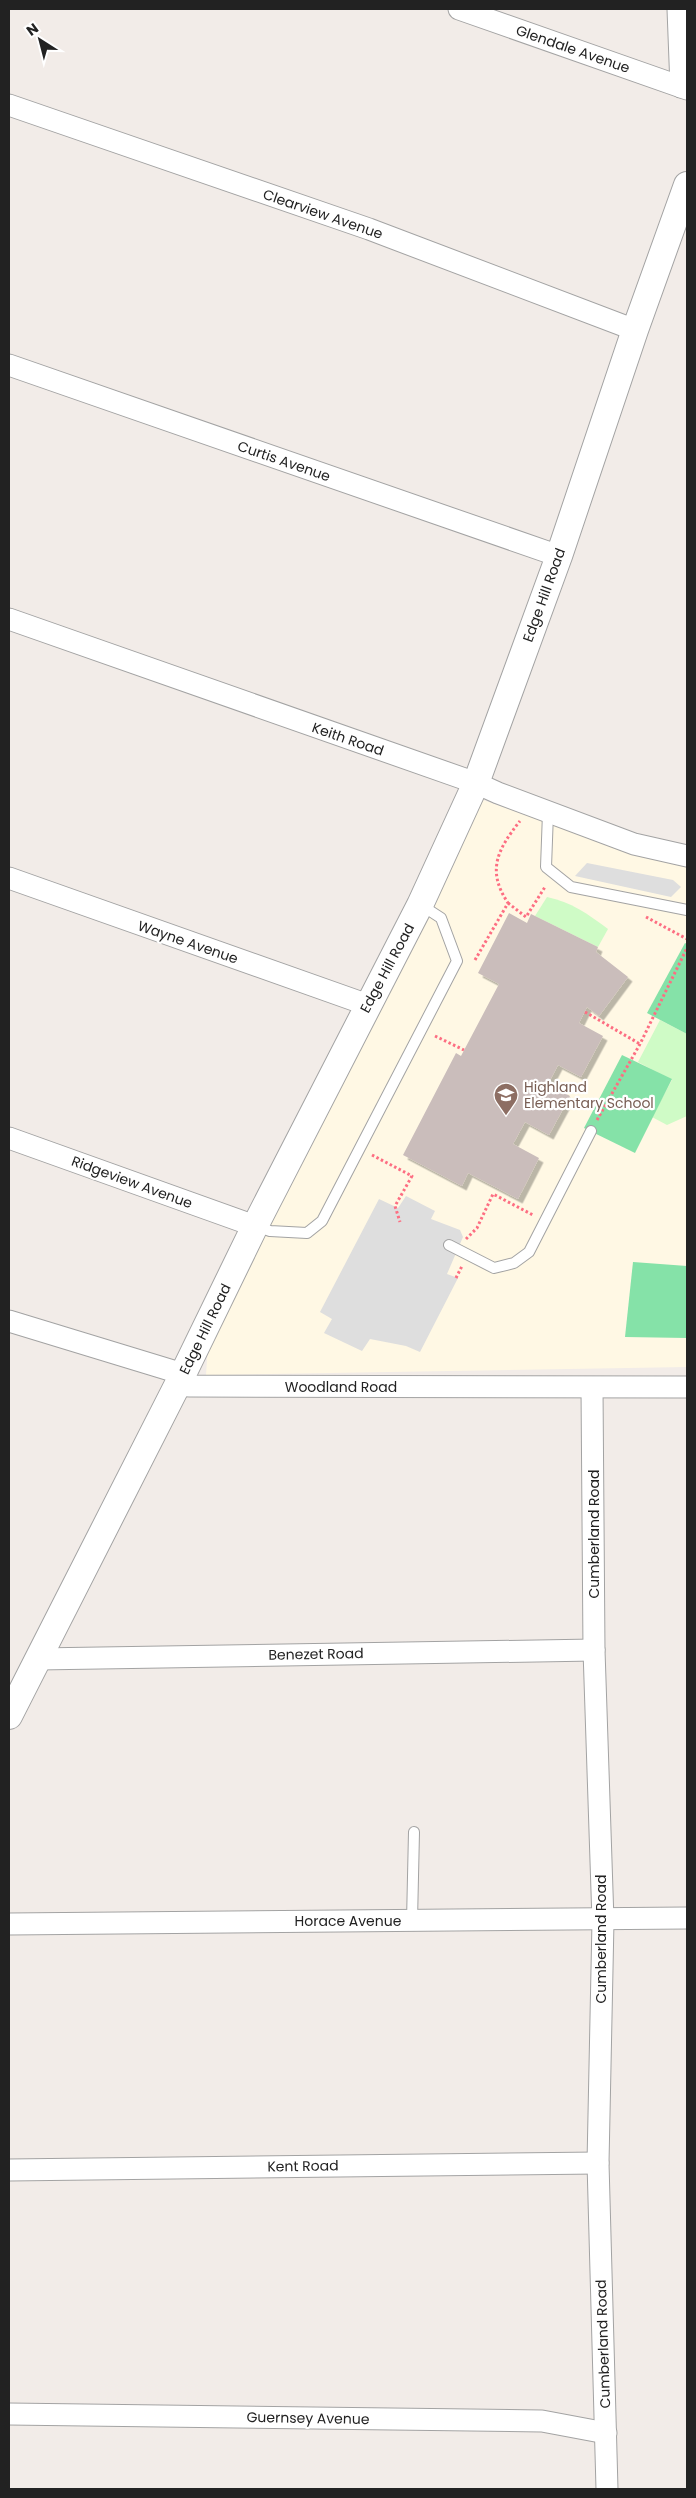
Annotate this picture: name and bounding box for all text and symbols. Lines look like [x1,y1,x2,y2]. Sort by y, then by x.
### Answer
north arrow [15,15,65,65]
text: N [22,18,42,41]
street label: Glendale Avenue [513,20,633,78]
street label: Clearview Avenue [260,184,386,244]
street label: Curtis Avenue [235,436,333,486]
street label: Edge Hill Road [518,545,570,645]
street label: Keith Road [309,717,387,761]
street label: Wayne Avenue [135,915,241,969]
street label: Edge Hill Road [355,920,419,1016]
place label: Highland Elementary School [524,1077,654,1113]
school or university icon: Highland Elementary School [493,1082,519,1116]
street label: Ridgeview Avenue [69,1151,196,1213]
street label: Edge Hill Road [174,1280,236,1378]
street label: Woodland Road [285,1377,397,1397]
street label: Cumberland Road [584,1469,604,1599]
street label: Benezet Road [268,1643,364,1665]
street label: Cumberland Road [591,1874,611,2004]
street label: Horace Avenue [295,1911,402,1931]
street label: Kent Road [267,2155,339,2177]
street label: Cumberland Road [591,2279,615,2409]
street label: Guernsey Avenue [246,2407,370,2429]

